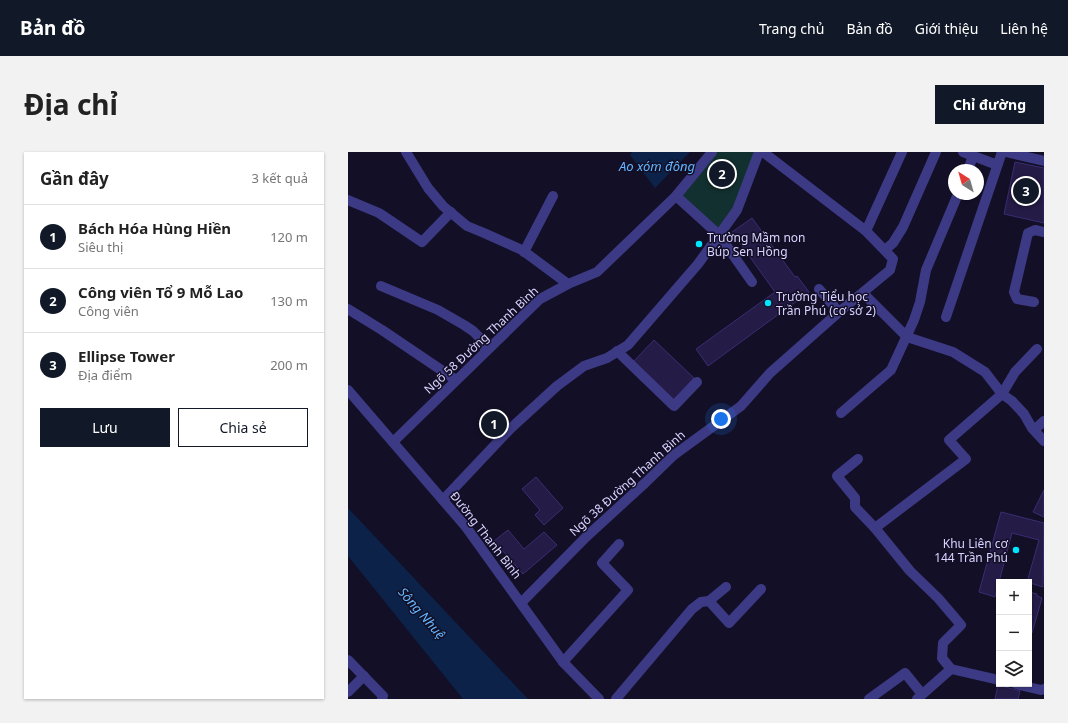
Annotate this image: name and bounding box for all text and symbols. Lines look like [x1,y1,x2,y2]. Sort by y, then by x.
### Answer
text: Bản đồ [20,15,85,41]
text: Trang chủ [759,19,824,38]
text: Bản đồ [846,19,893,38]
text: Giới thiệu [915,19,978,38]
text: Liên hệ [1000,19,1048,38]
text: Địa chỉ [24,85,118,123]
button: Chỉ đường [935,85,1044,124]
water label: Ao xóm đông [618,157,695,175]
pin: 2 [709,159,735,189]
north arrow [948,164,984,200]
text: Gần đây [40,167,109,190]
text: 3 kết quả [252,169,308,187]
pin: 3 [1013,176,1039,206]
text: Bách Hóa Hùng Hiền [78,218,231,238]
text: 1 [49,228,57,246]
text: 120 m [270,228,308,246]
place label: Trường Mầm non Búp Sen Hồng [707,229,805,260]
text: Siêu thị [78,238,123,256]
marker: Trường Mầm non Búp Sen Hồng [694,239,704,249]
text: Công viên Tổ 9 Mỗ Lao [78,282,243,302]
street label: Ngõ 58 Đường Thanh Bình [420,283,542,397]
place label: Trường Tiểu học Trần Phú (cơ sở 2) [776,288,876,319]
text: 2 [49,292,57,310]
text: 130 m [270,292,308,310]
marker: Trường Tiểu học Trần Phú (cơ sở 2) [763,298,773,308]
text: Công viên [78,302,139,320]
text: Ellipse Tower [78,346,175,366]
text: 3 [49,356,57,374]
text: 200 m [270,356,308,374]
text: Địa điểm [78,366,132,384]
button: Lưu [40,408,170,447]
button: Chia sẻ [178,408,308,447]
pin: 1 [481,409,507,439]
your location [711,409,731,429]
street label: Ngõ 38 Đường Thanh Bình [565,426,689,540]
street label: Đường Thanh Bình [446,488,526,582]
place label: Khu Liên cơ 144 Trần Phú [934,535,1009,566]
marker: Khu Liên cơ 144 Trần Phú [1011,545,1021,555]
map controls [996,579,1032,687]
button: + [996,579,1032,615]
water label: Sông Nhuệ [395,583,450,643]
button: − [996,615,1032,651]
button: layers [996,651,1032,687]

